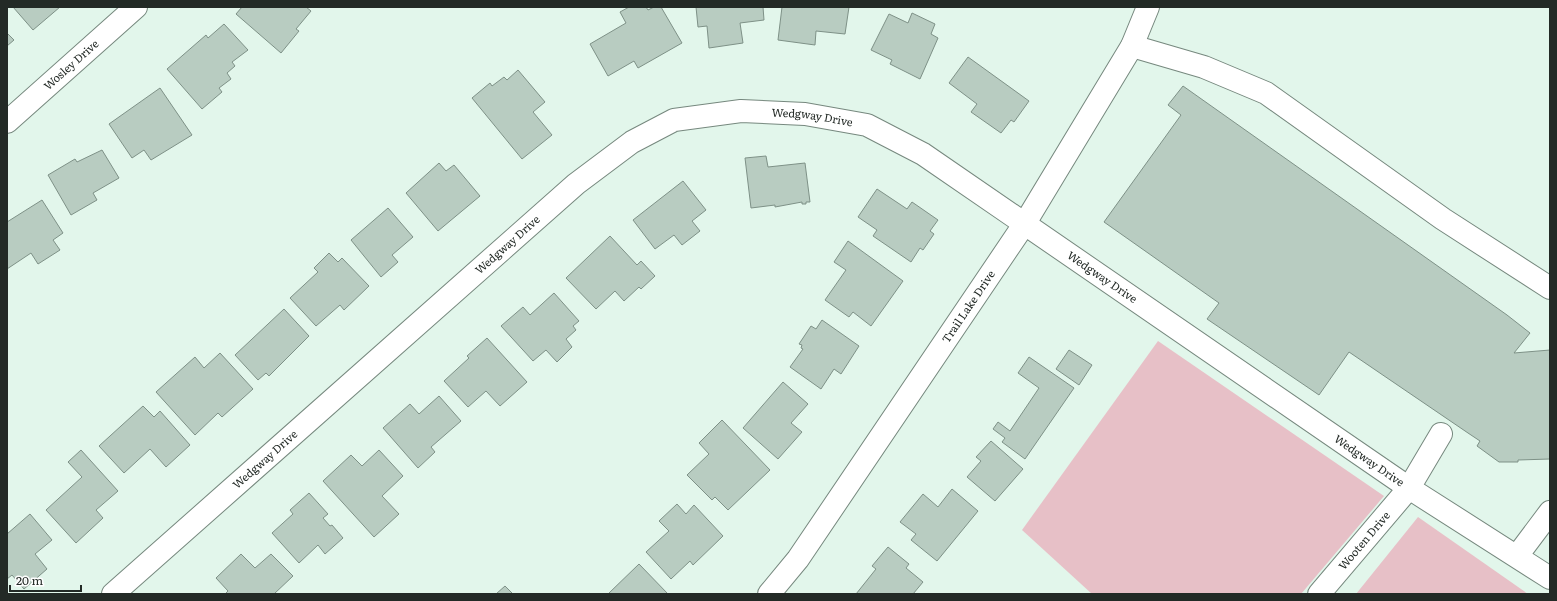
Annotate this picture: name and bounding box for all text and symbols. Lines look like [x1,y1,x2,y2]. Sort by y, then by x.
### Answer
street label: Wosley Drive [39,35,102,93]
street label: Wedgway Drive [771,103,854,129]
street label: Wedgway Drive [471,211,543,277]
street label: Wedgway Drive [1065,247,1141,306]
street label: Trail Lake Drive [937,266,998,346]
street label: Wedgway Drive [228,425,300,492]
street label: Wedgway Drive [1332,430,1408,490]
street label: Wooten Drive [1334,507,1393,573]
scale bar [10,567,81,593]
text: 20 m [16,571,43,589]

